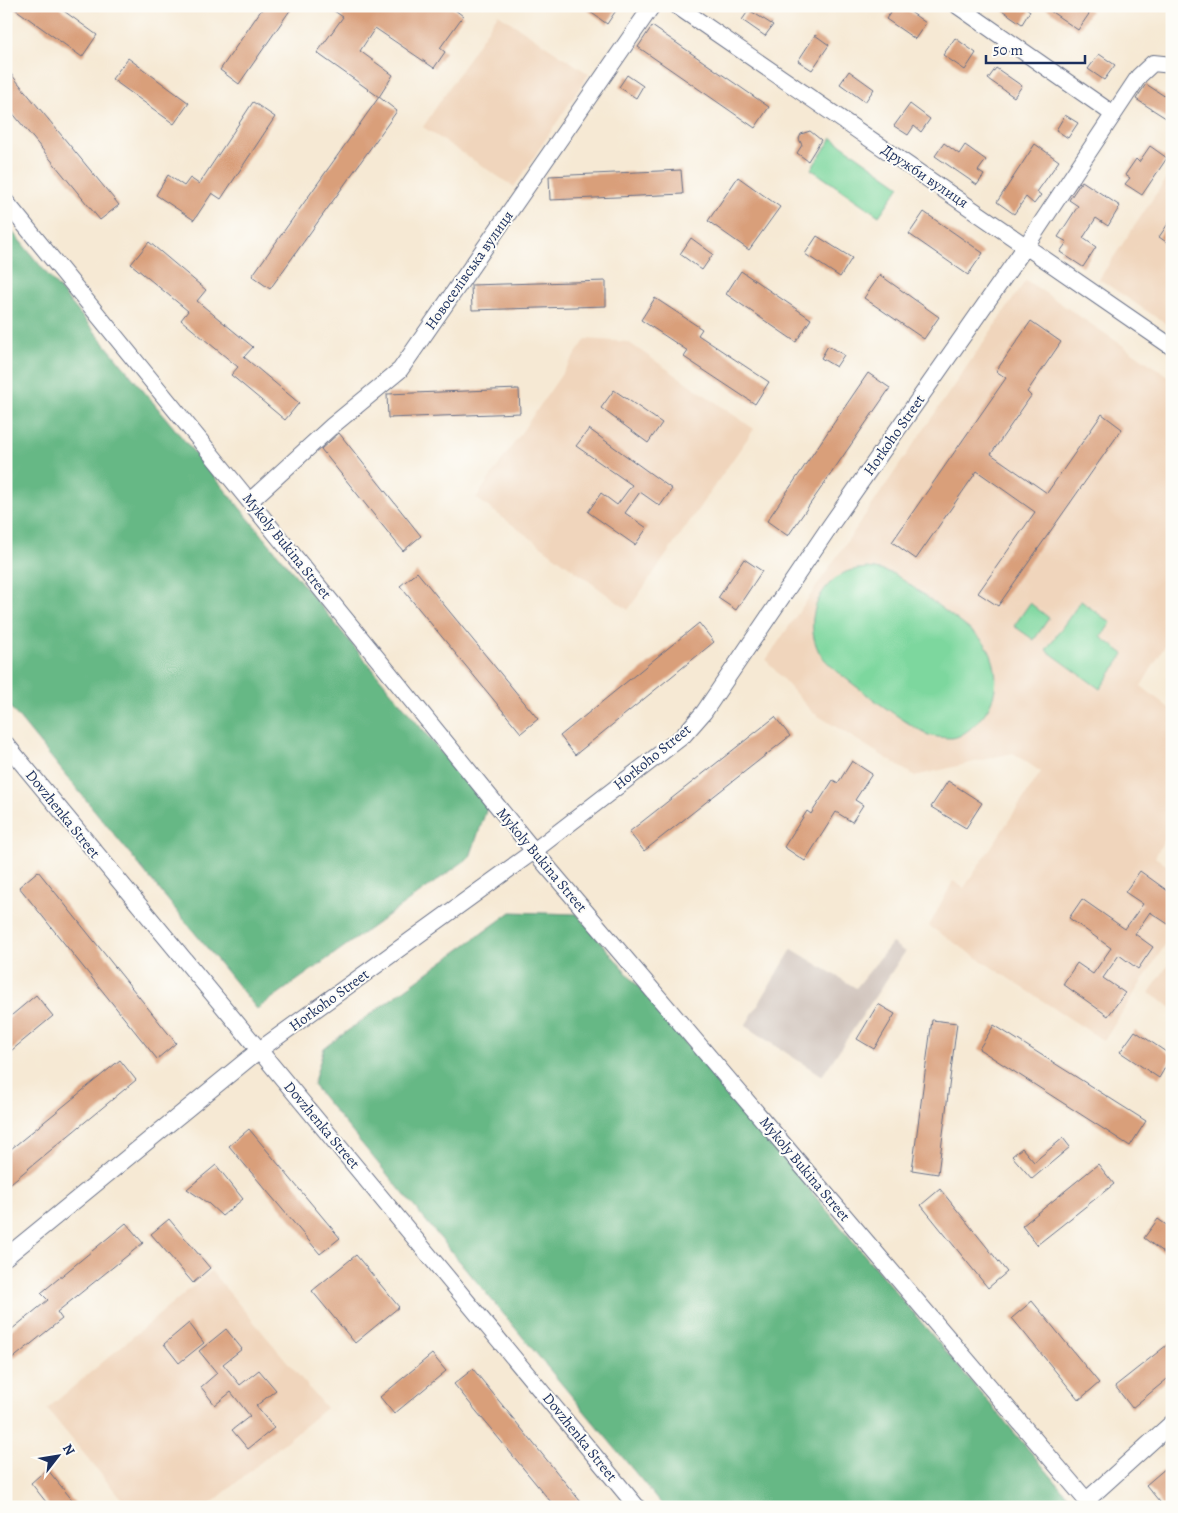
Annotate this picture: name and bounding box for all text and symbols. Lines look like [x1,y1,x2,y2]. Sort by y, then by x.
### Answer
scale bar [986,32,1084,64]
text: 50 m [993,40,1023,60]
street label: Дружби вулиця [878,140,972,212]
street label: Новоселівська вулиця [420,206,518,334]
street label: Horkoho Street [859,391,929,479]
street label: Mykoly Bukina Street [238,489,336,603]
street label: Horkoho Street [609,720,695,794]
street label: Dovzhenka Street [21,766,105,862]
street label: Mykoly Bukina Street [492,803,592,917]
street label: Horkoho Street [285,964,373,1036]
street label: Dovzhenka Street [280,1077,364,1173]
street label: Mykoly Bukina Street [755,1112,855,1226]
street label: Dovzhenka Street [538,1389,622,1485]
north arrow [32,1430,82,1480]
text: N [58,1440,79,1459]

